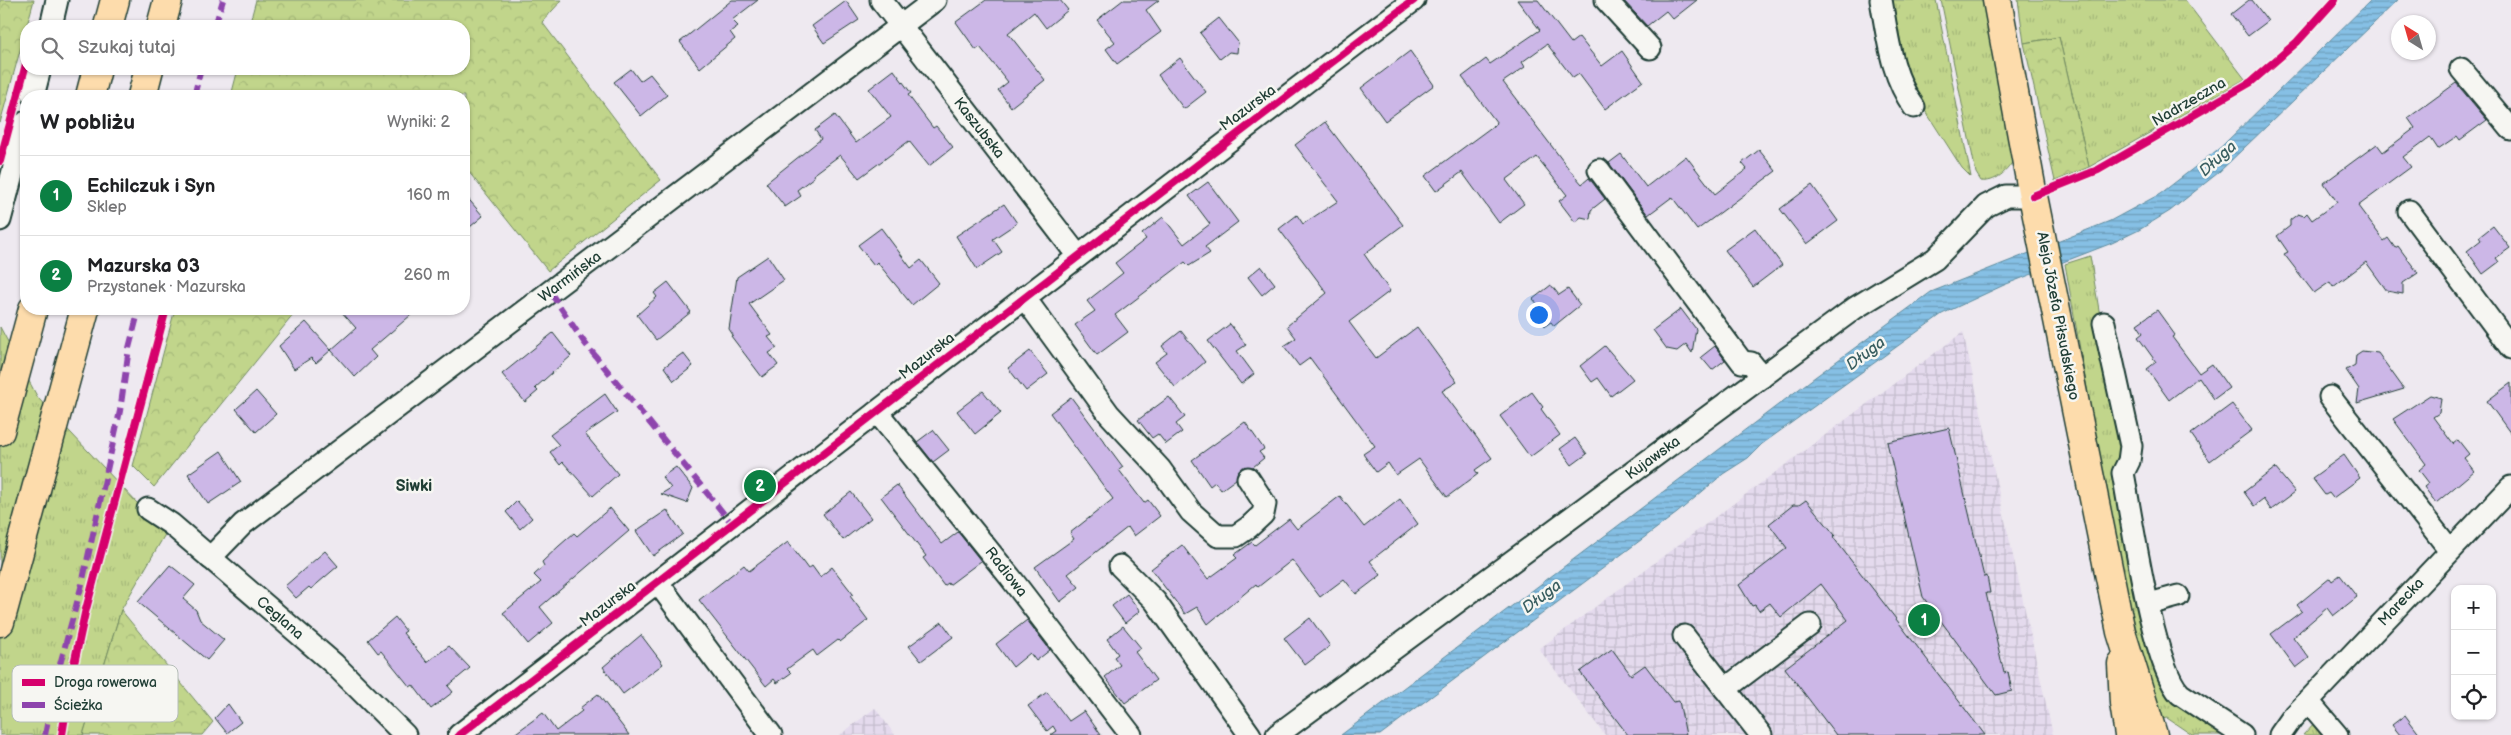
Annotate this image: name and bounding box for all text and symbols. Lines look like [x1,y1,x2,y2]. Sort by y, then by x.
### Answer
north arrow [2391,15,2436,60]
search box [20,20,470,75]
icon: search [38,34,66,62]
text: Szukaj tutaj [78,36,175,59]
street label: Nadrzeczna [2149,73,2229,131]
street label: Mazurska [1216,81,1280,135]
street label: Kaszubska [949,94,1009,162]
text: W pobliżu [40,110,135,135]
text: Wyniki: 2 [387,113,450,132]
water label: Długa [2195,137,2241,181]
text: Echilczuk i Syn [87,175,215,198]
text: 1 [53,186,59,205]
text: 160 m [407,186,450,205]
text: Sklep [87,198,127,217]
street label: Aleja Józefa Piłsudskiego [2032,230,2084,402]
street label: Warmińska [535,247,605,307]
text: Mazurska 03 [87,255,200,278]
text: 2 [51,266,61,285]
text: 260 m [404,266,450,285]
text: Przystanek · Mazurska [87,278,246,297]
your location [1526,302,1552,328]
street label: Mazurska [895,328,959,384]
water label: Długa [1843,333,1889,375]
street label: Kujawska [1622,432,1684,484]
pin: 2 [744,467,776,505]
district label: Siwki [396,477,432,496]
street label: Radiowa [981,543,1031,601]
street label: Marecka [2374,574,2428,630]
water label: Długa [1519,576,1565,618]
street label: Mazurska [576,577,640,631]
map controls [2451,585,2496,720]
button: + [2451,585,2496,630]
street label: Ceglana [252,592,308,644]
pin: 1 [1908,601,1940,639]
button: − [2451,630,2496,675]
legend [12,665,178,722]
text: Droga rowerowa [54,674,157,691]
button: locate [2451,675,2496,720]
text: Ścieżka [54,696,103,714]

